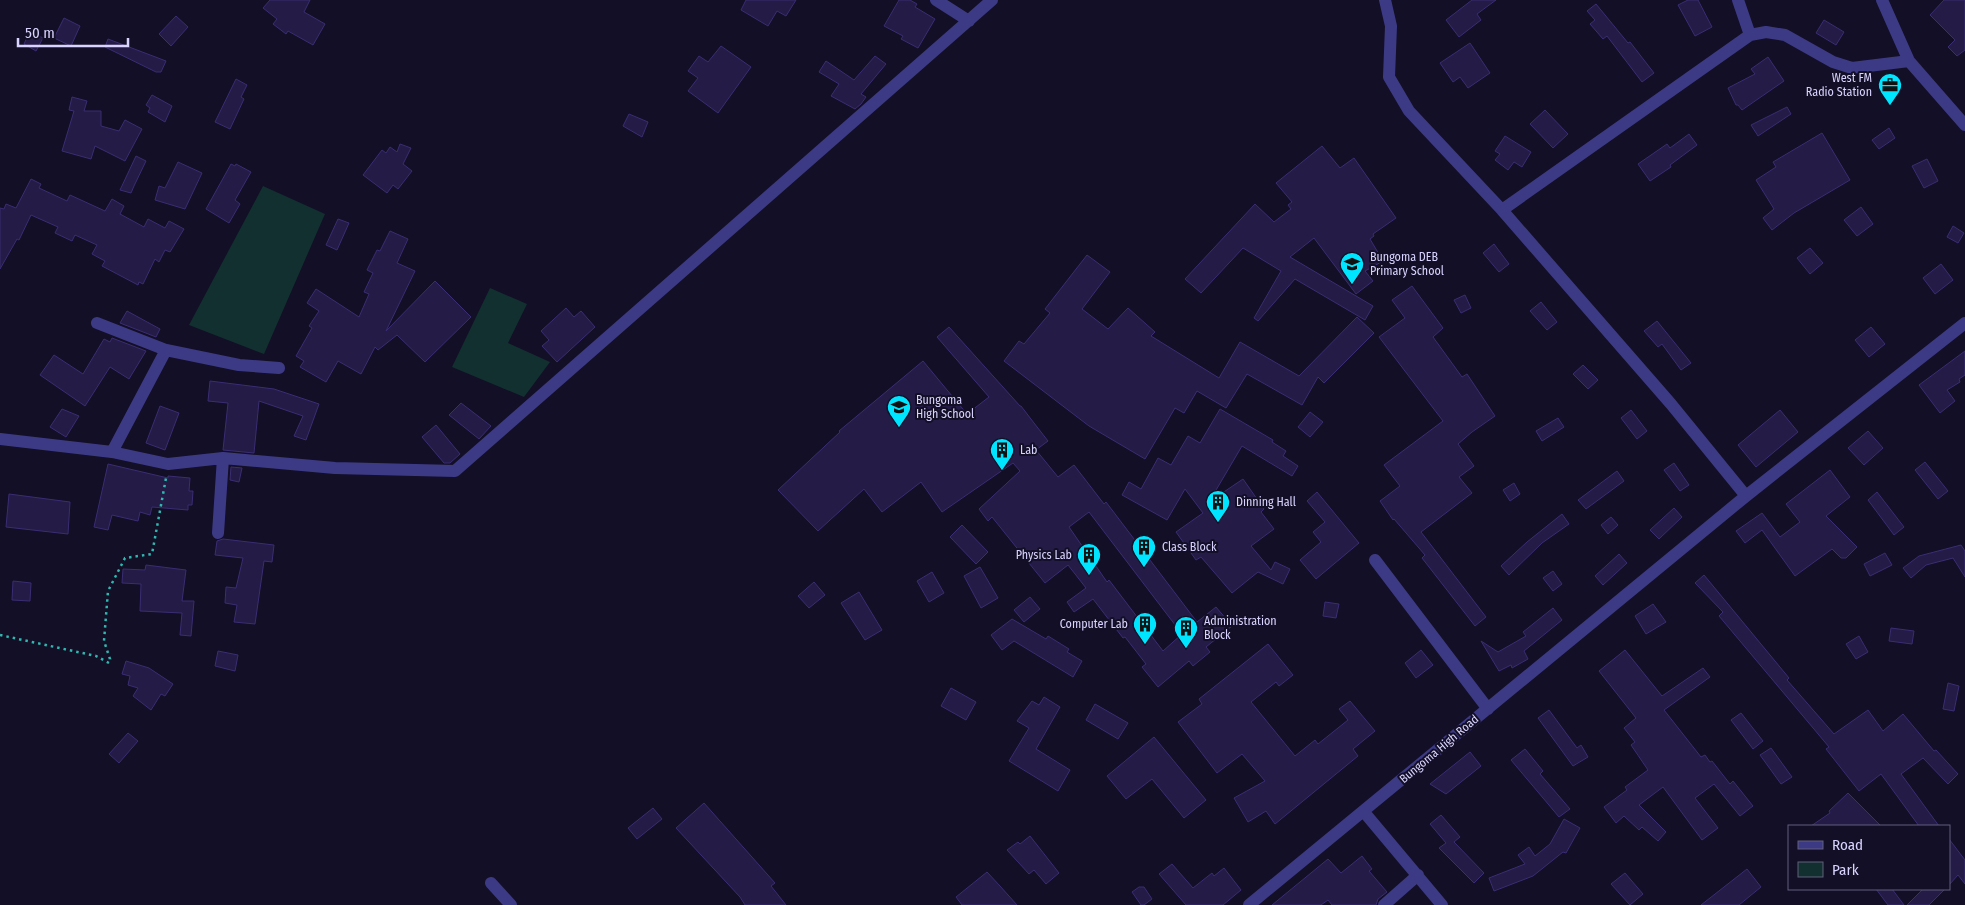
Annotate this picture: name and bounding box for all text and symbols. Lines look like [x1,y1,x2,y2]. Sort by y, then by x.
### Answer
scale bar [18,15,128,47]
text: 50 m [25,24,55,42]
place label: West FM Radio Station [1806,71,1872,99]
office icon: West FM Radio Station [1877,72,1903,106]
place label: Bungoma DEB Primary School [1370,250,1444,278]
school or university icon: Bungoma DEB Primary School [1339,251,1365,285]
place label: Bungoma High School [916,393,974,421]
school or university icon: Bungoma High School [886,394,912,428]
building icon: Lab [989,437,1015,471]
place label: Lab [1020,443,1038,457]
building icon: Dinning Hall [1205,489,1231,523]
place label: Dinning Hall [1236,495,1296,509]
building icon: Class Block [1131,534,1157,568]
place label: Class Block [1162,540,1217,554]
building icon: Physics Lab [1076,542,1102,576]
place label: Physics Lab [1016,548,1072,562]
building icon: Computer Lab [1132,611,1158,645]
place label: Administration Block [1204,614,1277,642]
building icon: Administration Block [1173,615,1199,649]
place label: Computer Lab [1060,617,1128,631]
street label: Bungoma High Road [1397,712,1481,786]
legend [1788,825,1950,890]
text: Road [1832,836,1863,854]
text: Park [1832,861,1859,879]

